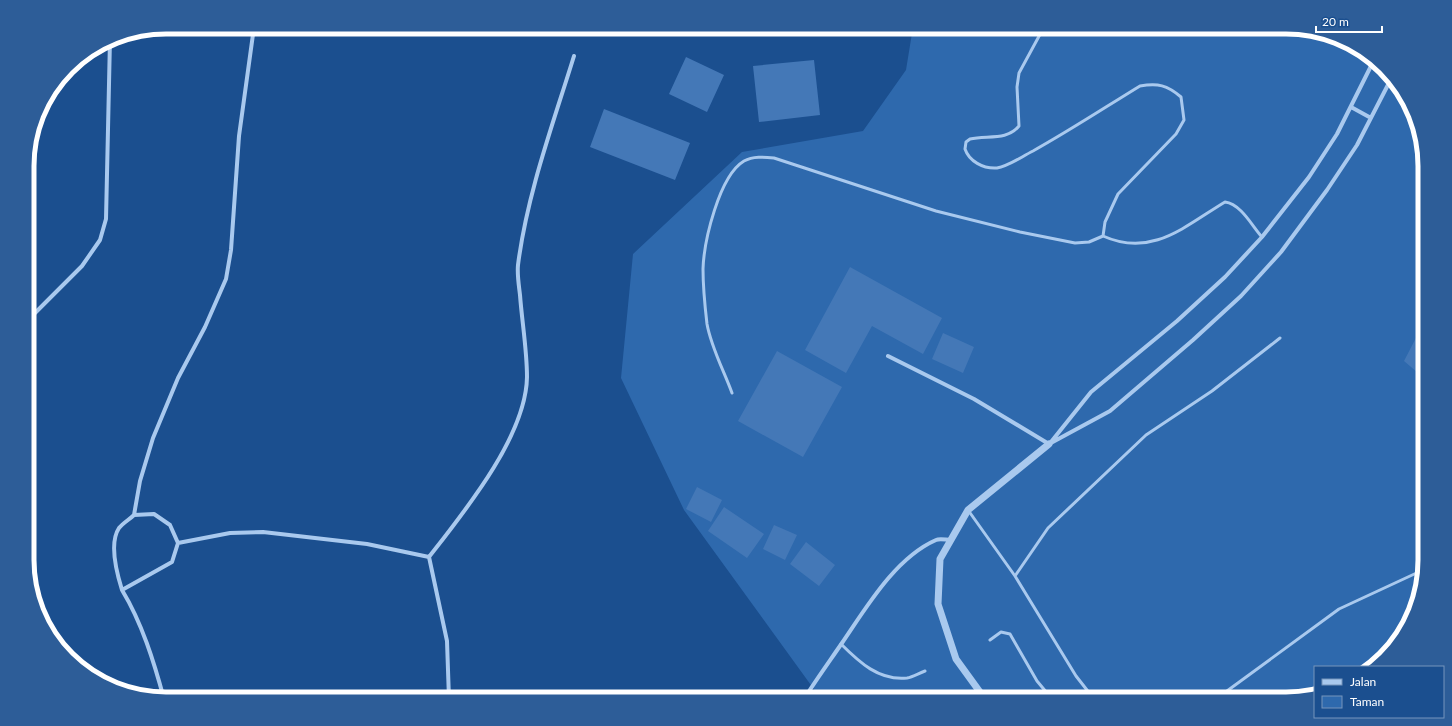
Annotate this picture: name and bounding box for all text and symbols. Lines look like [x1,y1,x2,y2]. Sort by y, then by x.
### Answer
scale bar [1316,8,1382,34]
text: 20 m [1322,14,1349,29]
legend [1314,666,1444,718]
text: Jalan [1350,674,1376,689]
text: Taman [1350,694,1384,709]

